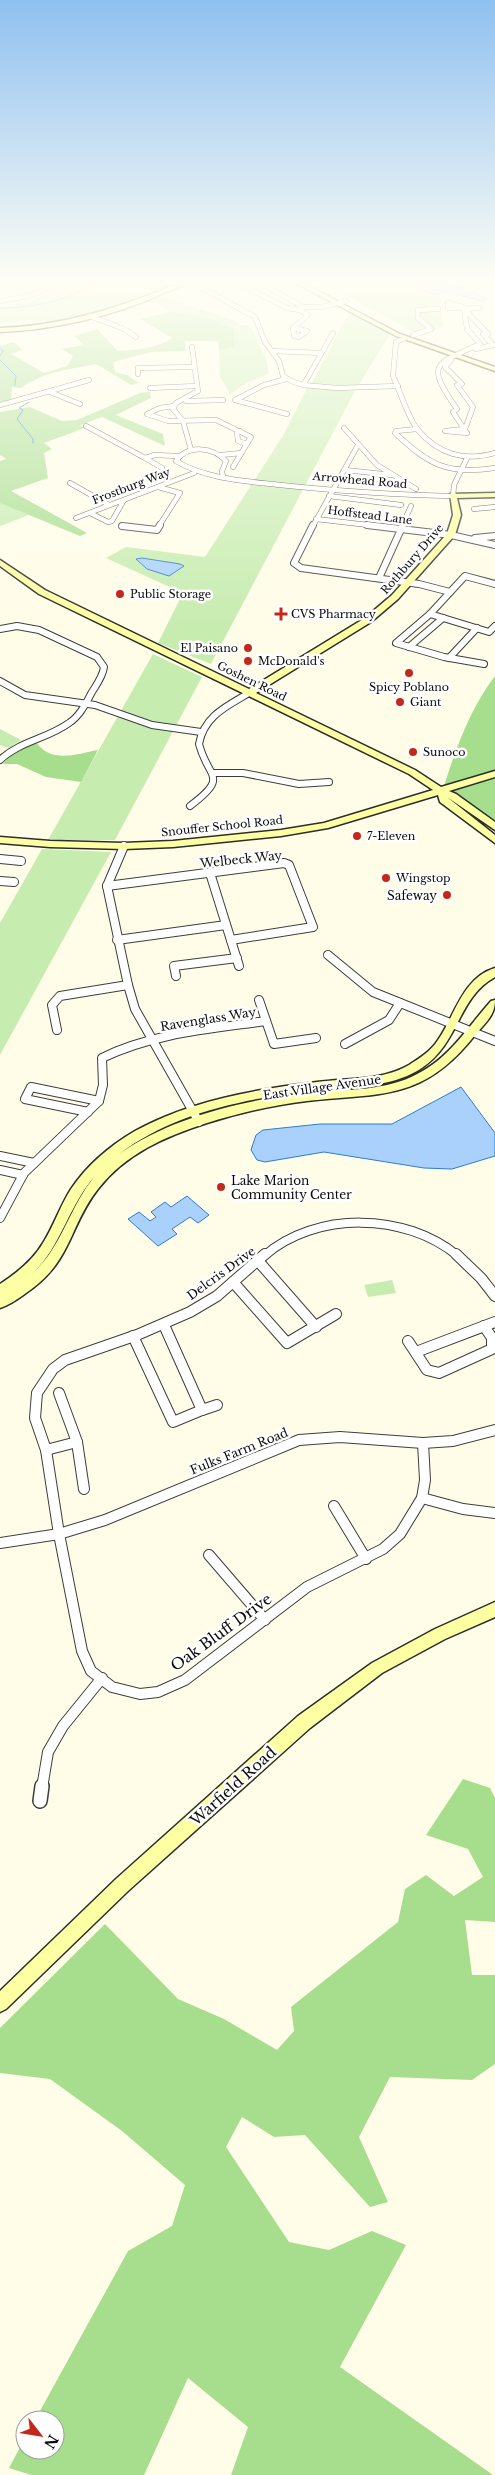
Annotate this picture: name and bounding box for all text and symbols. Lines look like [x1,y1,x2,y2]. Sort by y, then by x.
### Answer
street label: Frostburg Way [90,465,172,507]
street label: Arrowhead Road [311,469,408,491]
street label: Hoffstead Lane [327,503,413,527]
street label: Rothbury Drive [378,521,446,597]
place label: Public Storage [130,587,211,601]
marker: Public Storage [114,588,126,600]
place label: CVS Pharmacy [291,607,376,621]
marker: CVS Pharmacy [275,608,287,620]
place label: El Paisano [180,641,238,655]
marker: El Paisano [242,642,254,654]
place label: McDonald's [258,654,324,668]
marker: McDonald's [242,655,254,667]
street label: Goshen Road [215,658,290,704]
marker: Spicy Poblano [403,667,415,679]
place label: Spicy Poblano [369,680,449,694]
place label: Giant [410,695,442,709]
marker: Giant [394,696,406,708]
place label: Sunoco [423,745,465,759]
marker: Sunoco [407,746,419,758]
street label: Snouffer School Road [160,813,284,839]
place label: 7-Eleven [367,829,416,843]
marker: 7-Eleven [351,830,363,842]
street label: Welbeck Way [198,847,283,871]
place label: Wingstop [395,871,451,885]
marker: Wingstop [380,872,392,884]
place label: Safeway [387,888,437,903]
marker: Safeway [441,889,453,901]
street label: Ravenglass Way [159,1004,257,1034]
street label: East Village Avenue [262,1071,382,1103]
place label: Lake Marion Community Center [231,1173,352,1202]
marker: Lake Marion Community Center [215,1181,227,1193]
street label: Delcris Drive [184,1243,258,1303]
street label: Fulks Farm Road [188,1424,290,1478]
street label: Oak Bluff Drive [167,1589,275,1675]
street label: Warfield Road [185,1742,280,1830]
north arrow [15,2410,65,2460]
text: N [40,2431,62,2452]

